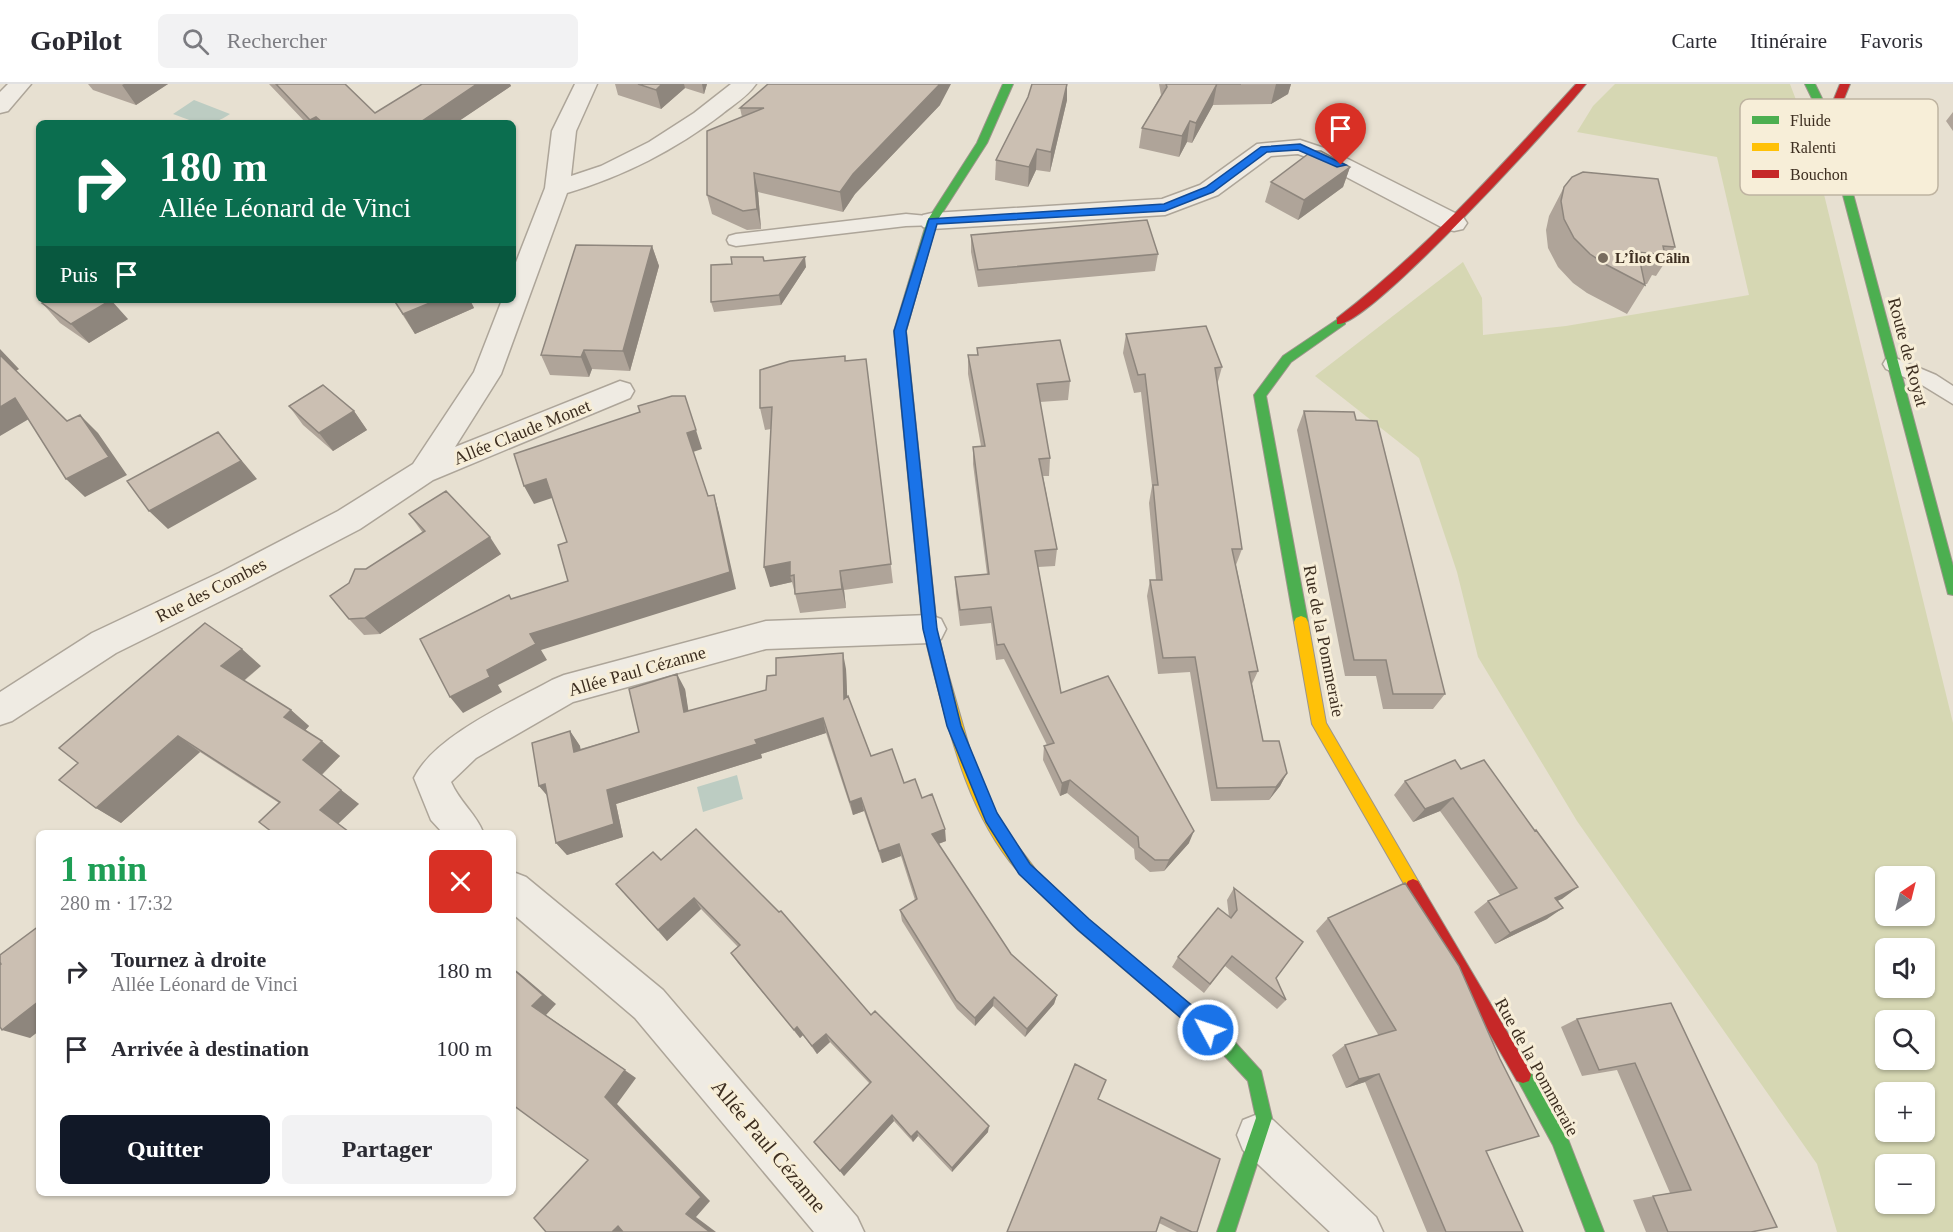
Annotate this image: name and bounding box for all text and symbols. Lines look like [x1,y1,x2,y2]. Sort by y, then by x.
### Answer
search box [158,14,578,68]
text: GoPilot [30,25,122,56]
icon: search [179,25,212,58]
text: Rechercher [227,28,327,53]
text: Carte [1672,29,1717,53]
text: Itinéraire [1750,29,1827,53]
text: Favoris [1860,29,1923,53]
legend [1740,99,1938,195]
pin [1315,103,1366,165]
icon: arrive [1324,112,1357,145]
text: Fluide [1790,112,1831,129]
text: Ralenti [1790,139,1837,156]
icon: right [60,144,138,222]
text: 180 m [159,144,268,190]
text: Bouchon [1790,166,1848,183]
text: Allée Léonard de Vinci [159,193,411,223]
place label: L’Îlot Câlin [1615,250,1691,266]
marker: L’Îlot Câlin [1596,251,1610,265]
icon: arrive [110,258,143,291]
text: Puis [60,262,98,287]
street label: Route de Royat [1884,295,1932,409]
street label: Allée Claude Monet [451,395,593,469]
street label: Rue des Combes [153,554,269,626]
street label: Rue de la Pommeraie [1299,563,1349,719]
street label: Allée Paul Cézanne [566,642,708,700]
text: 1 min [60,849,147,889]
button: close [429,850,492,913]
north arrow [1875,866,1935,926]
map controls [1875,866,1935,1214]
text: 280 m · 17:32 [60,892,173,914]
button: sound [1875,938,1935,998]
text: Tournez à droite [111,947,266,972]
icon: right [60,955,93,988]
text: 180 m [436,958,492,983]
text: Allée Léonard de Vinci [111,973,298,995]
street label: Rue de la Pommeraie [1491,995,1583,1139]
position arrow [1176,998,1240,1062]
button: search [1875,1010,1935,1070]
icon: arrive [60,1033,93,1066]
text: Arrivée à destination [111,1036,309,1061]
text: 100 m [436,1036,492,1061]
street label: Allée Paul Cézanne [707,1075,831,1217]
button: + [1875,1082,1935,1142]
button: Quitter [60,1115,270,1184]
button: Partager [282,1115,492,1184]
button: − [1875,1154,1935,1214]

